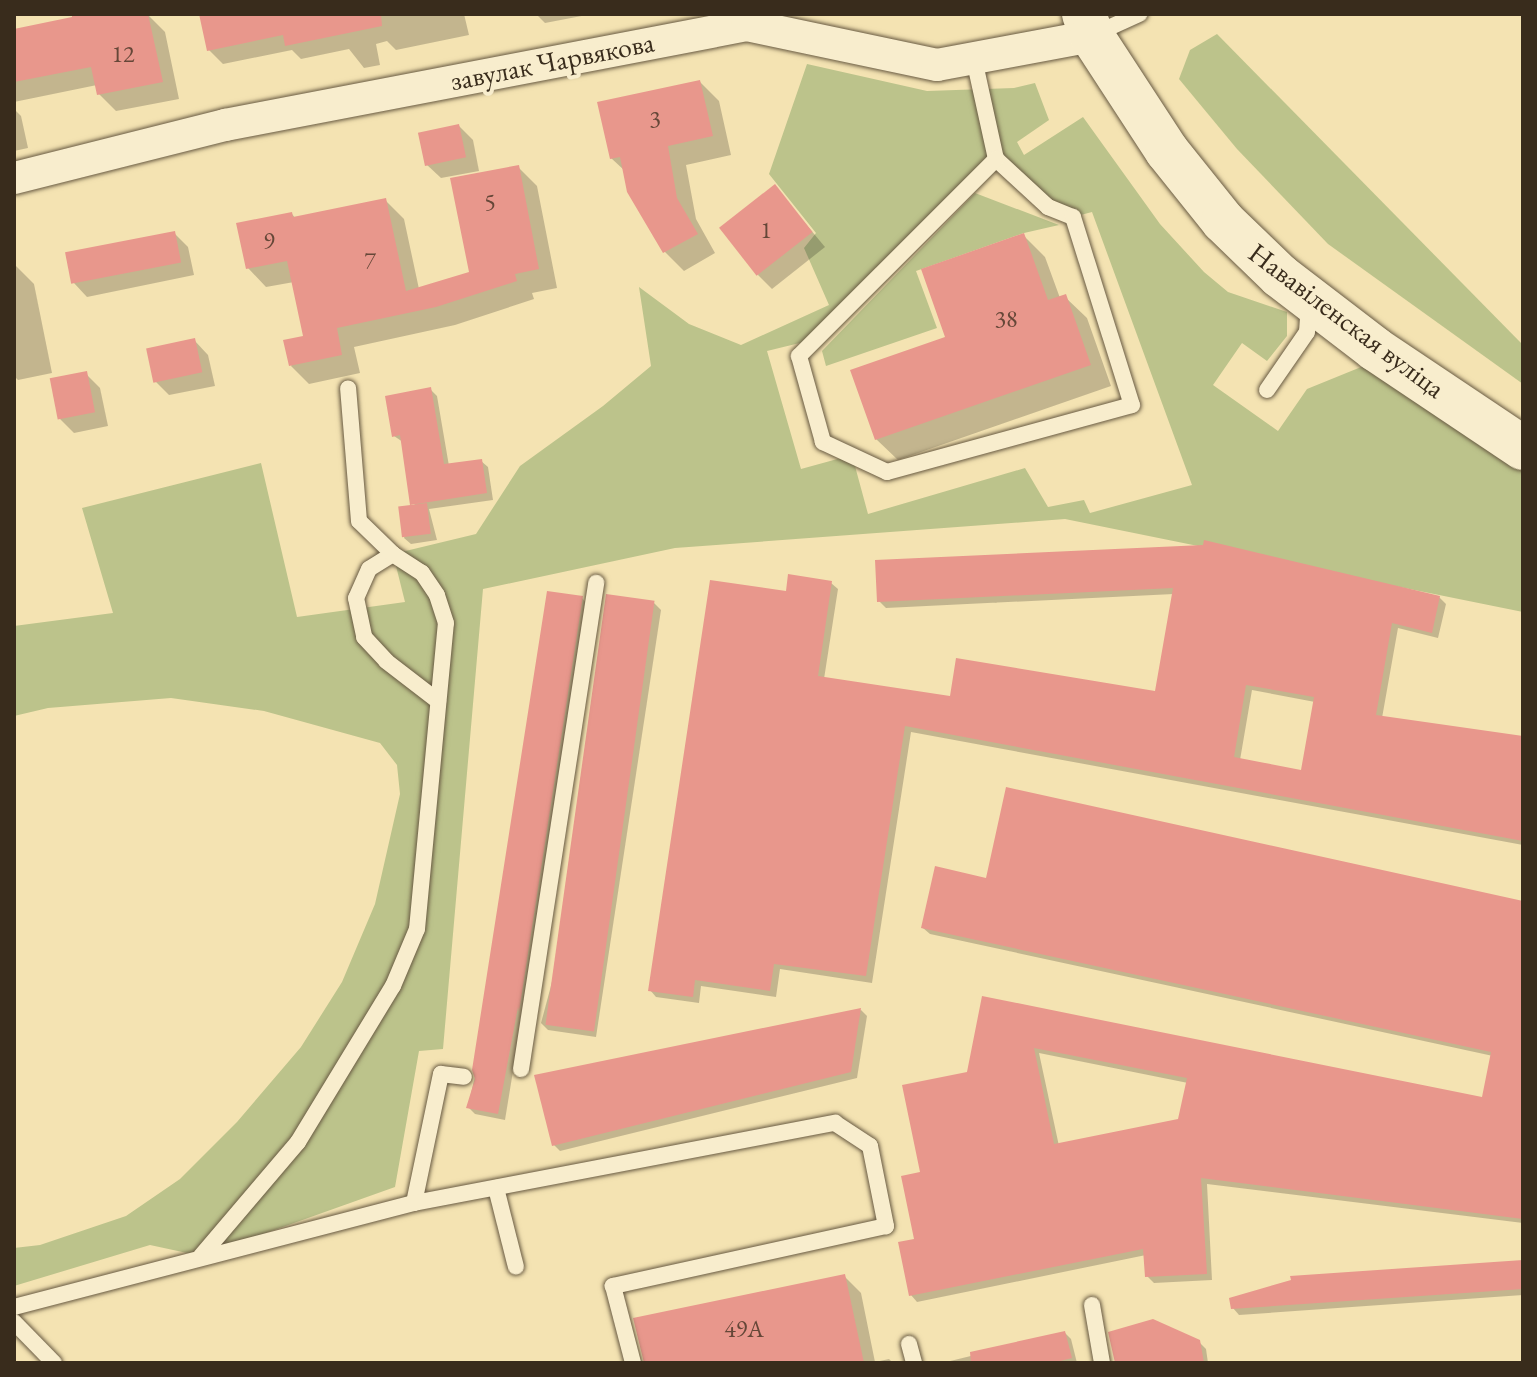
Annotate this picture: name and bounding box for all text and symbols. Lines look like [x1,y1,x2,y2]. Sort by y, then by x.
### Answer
street label: завулак Чарвякова [447,25,657,97]
house number: 12 [111,40,135,68]
house number: 3 [649,105,661,133]
house number: 5 [484,188,496,216]
house number: 1 [760,216,772,244]
house number: 9 [263,227,275,255]
street label: Нававіленская вуліца [1242,235,1452,405]
house number: 7 [364,247,376,275]
house number: 38 [994,305,1018,333]
house number: 49А [724,1315,764,1343]

